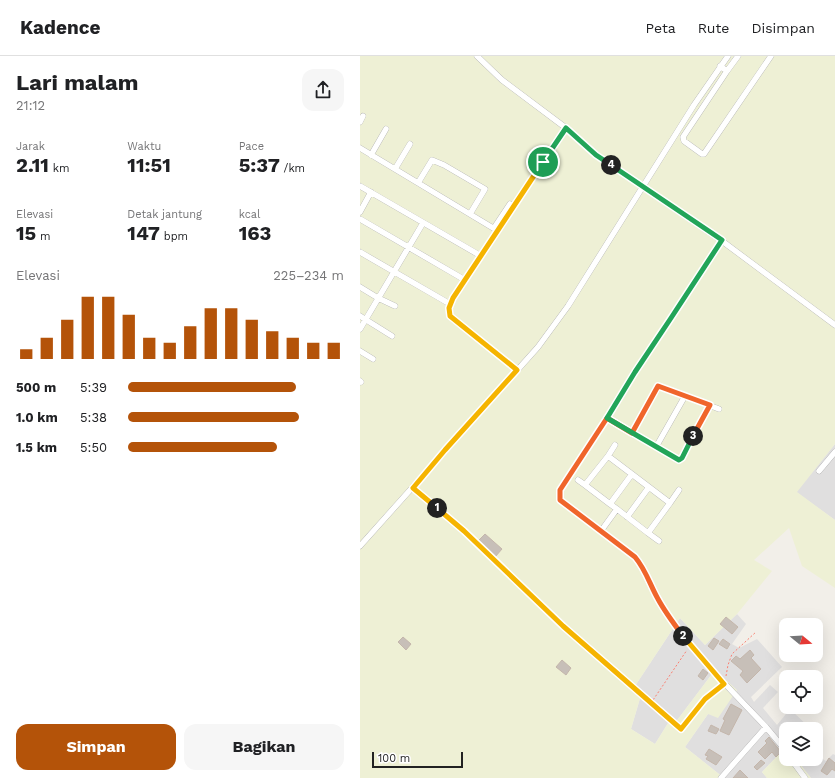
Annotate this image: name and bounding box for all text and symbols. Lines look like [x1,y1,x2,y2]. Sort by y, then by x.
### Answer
text: Kadence [20,16,100,39]
text: Peta [646,20,676,36]
text: Rute [698,20,729,36]
text: Disimpan [751,20,815,36]
button: share [302,69,344,111]
text: Lari malam [16,70,138,95]
text: 21:12 [16,98,45,113]
text: Jarak [16,140,45,153]
text: Waktu [127,140,161,153]
text: Pace [239,140,264,153]
pin [526,145,560,179]
icon: arrive [532,151,554,173]
text: 2.11 [16,153,49,177]
text: 11:51 [127,153,171,177]
text: 5:37 [239,153,280,177]
pin: 4 [601,155,621,175]
text: 4 [607,158,615,171]
text: km [49,162,69,175]
text: /km [280,162,305,175]
text: Elevasi [16,208,53,221]
text: Detak jantung [127,208,202,221]
text: kcal [239,208,260,221]
text: 15 [16,221,36,245]
text: 147 [127,221,160,245]
text: 163 [239,221,271,245]
text: m [36,230,51,243]
text: bpm [160,230,188,243]
text: Elevasi [16,268,60,283]
text: 225–234 m [273,268,344,283]
text: 500 m [16,380,56,395]
text: 5:39 [80,380,107,395]
text: 1.0 km [16,410,58,425]
text: 5:38 [80,410,107,425]
pin: 3 [683,426,703,446]
text: 3 [690,429,696,442]
text: 1.5 km [16,440,57,455]
text: 5:50 [80,440,107,455]
pin: 1 [427,498,447,518]
text: 1 [435,501,439,514]
north arrow [779,618,823,662]
map controls [779,618,823,766]
pin: 2 [673,626,693,646]
text: 2 [680,629,686,642]
button: locate [779,670,823,714]
button: layers [779,722,823,766]
button: Simpan [16,724,176,770]
button: Bagikan [184,724,344,770]
scale bar [372,750,463,769]
text: 100 m [378,752,410,765]

